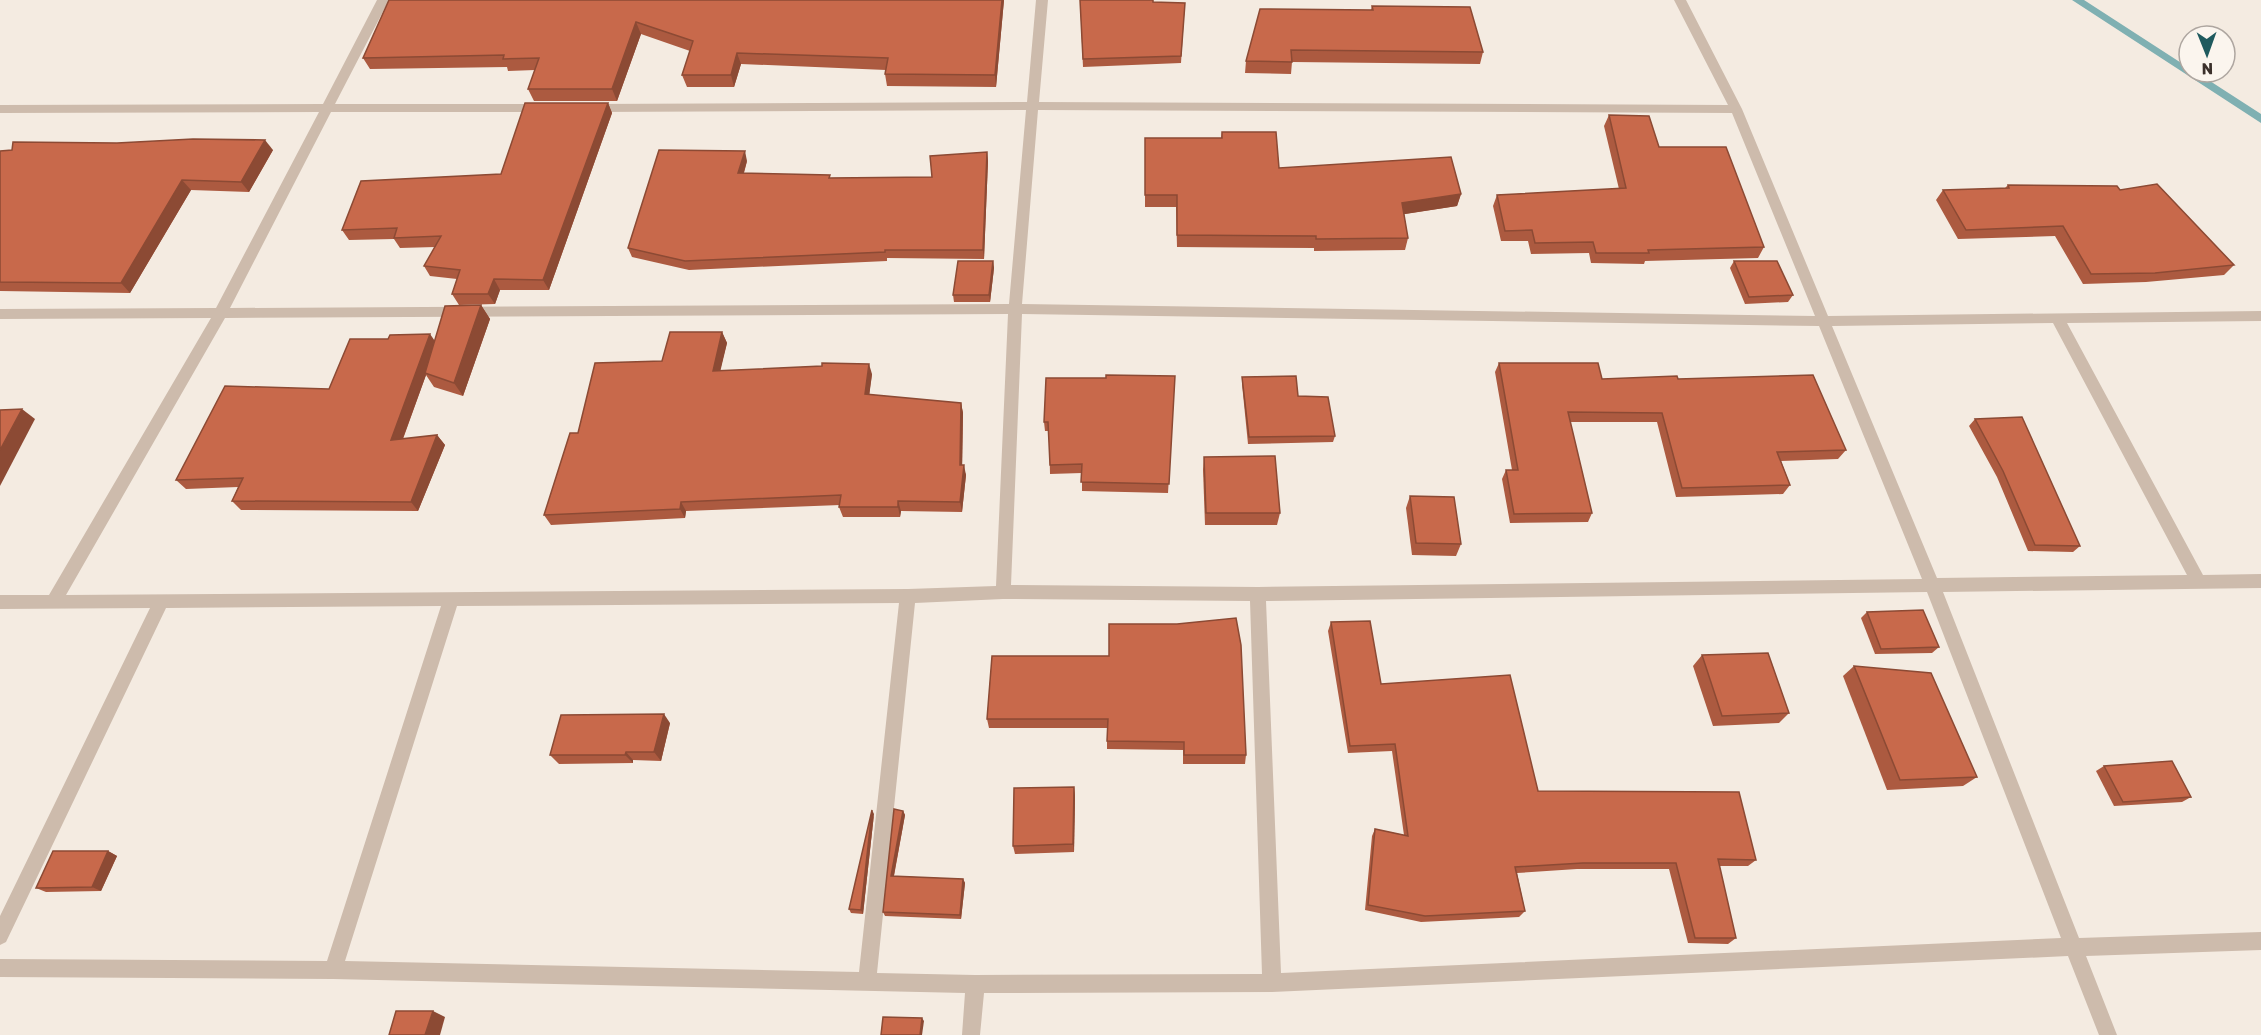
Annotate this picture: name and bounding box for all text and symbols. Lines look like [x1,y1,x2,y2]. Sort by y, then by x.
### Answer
north arrow [2177,24,2237,84]
text: N [2201,59,2213,78]

